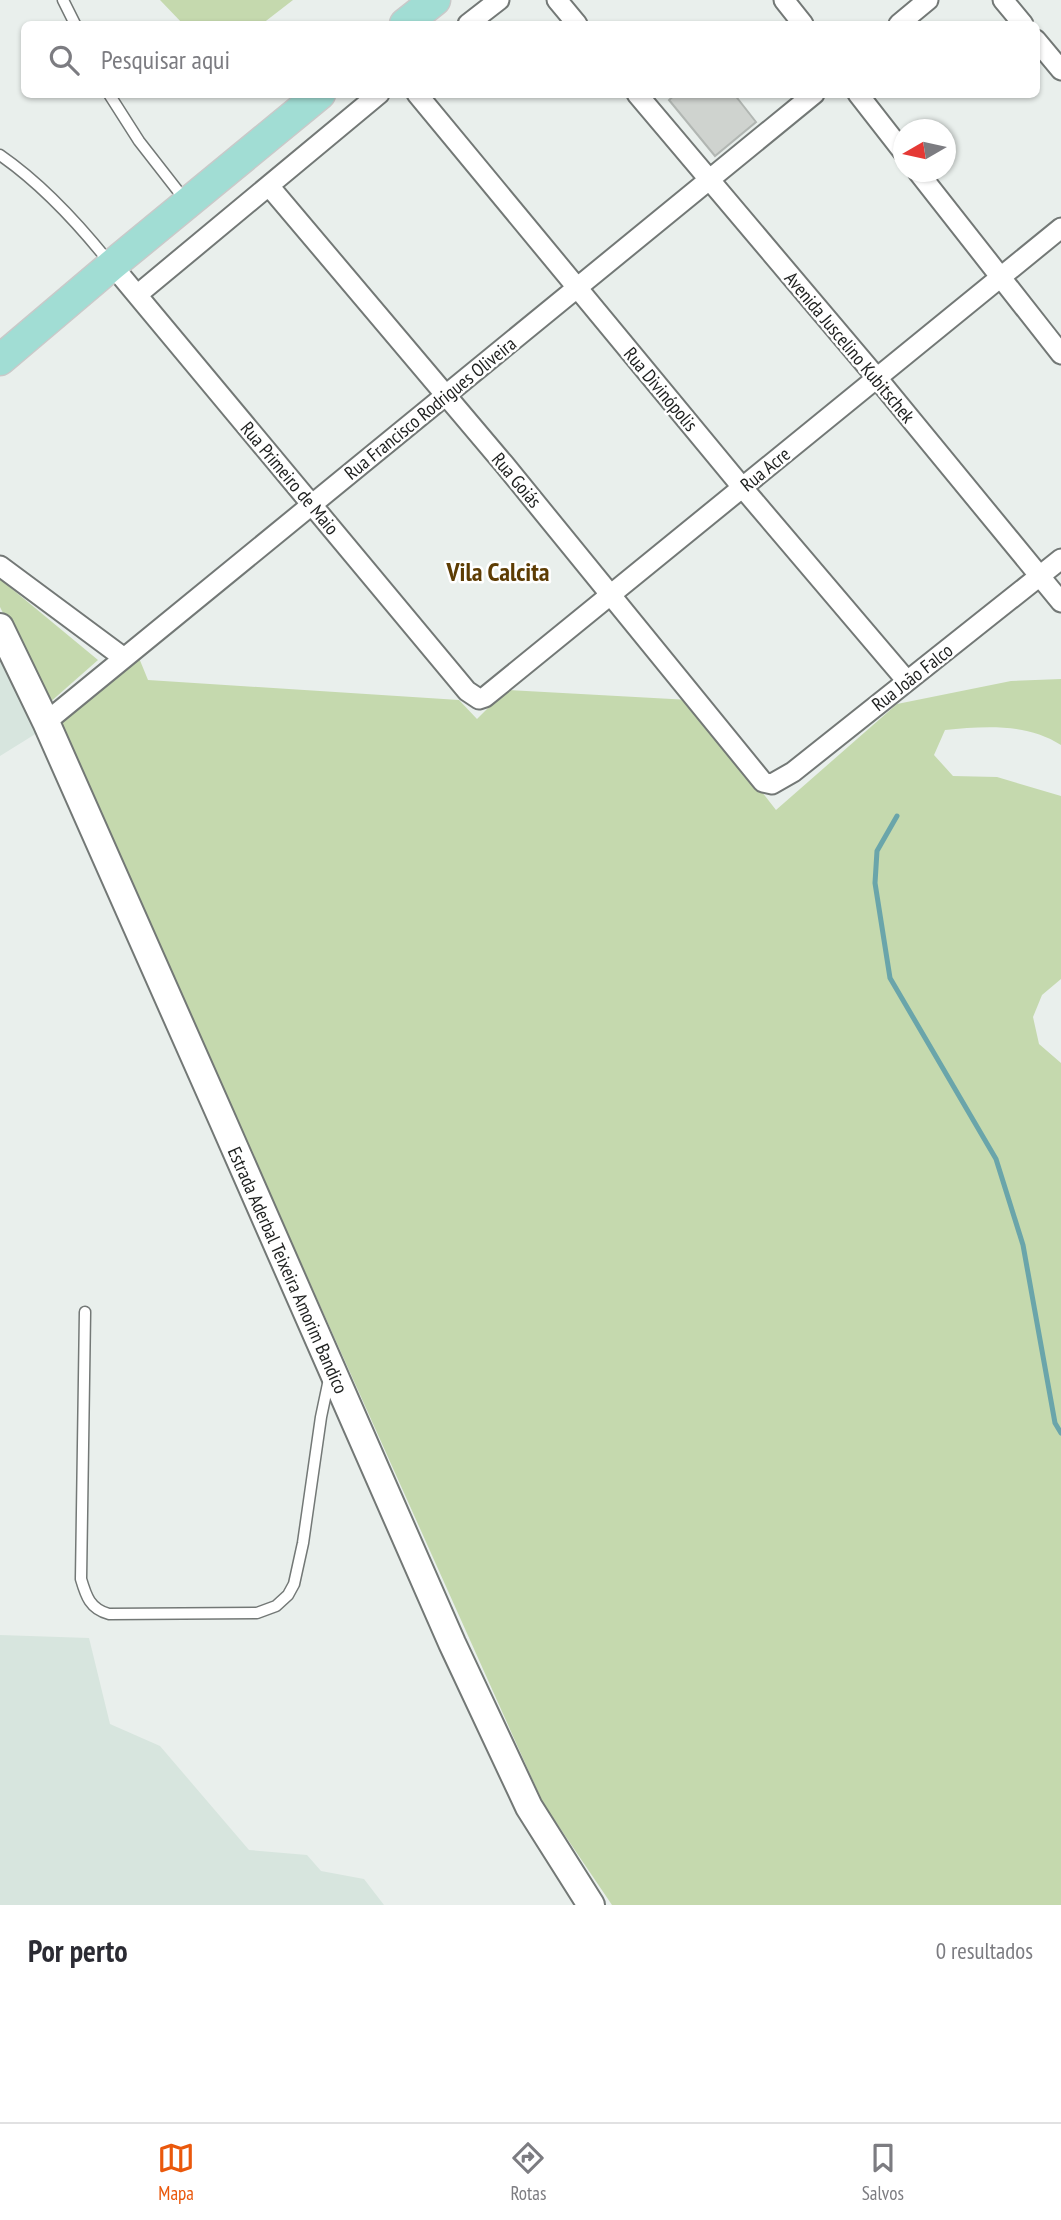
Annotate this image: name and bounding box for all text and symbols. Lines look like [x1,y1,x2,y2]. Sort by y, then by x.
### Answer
search box [21,21,1040,98]
icon: search [45,41,83,79]
text: Pesquisar aqui [101,43,230,76]
north arrow [893,119,956,182]
street label: Avenida Juscelino Kubitschek [780,266,921,428]
street label: Rua Francisco Rodrigues Oliveira [339,331,521,485]
street label: Rua Divinópolis [619,342,703,436]
street label: Rua Primeiro de Maio [236,417,344,539]
street label: Rua Acre [735,442,795,496]
street label: Rua Goiás [487,448,547,512]
district label: Vila Calcita [446,555,550,588]
street label: Rua João Falco [867,638,957,716]
street label: Estrada Aderbal Teixeira Amorim Bandico [223,1143,353,1397]
text: Por perto [28,1931,128,1970]
text: 0 resultados [936,1936,1033,1965]
tab: Mapa [157,2139,195,2205]
tab: Rotas [509,2139,547,2205]
tab: Salvos [862,2139,904,2205]

